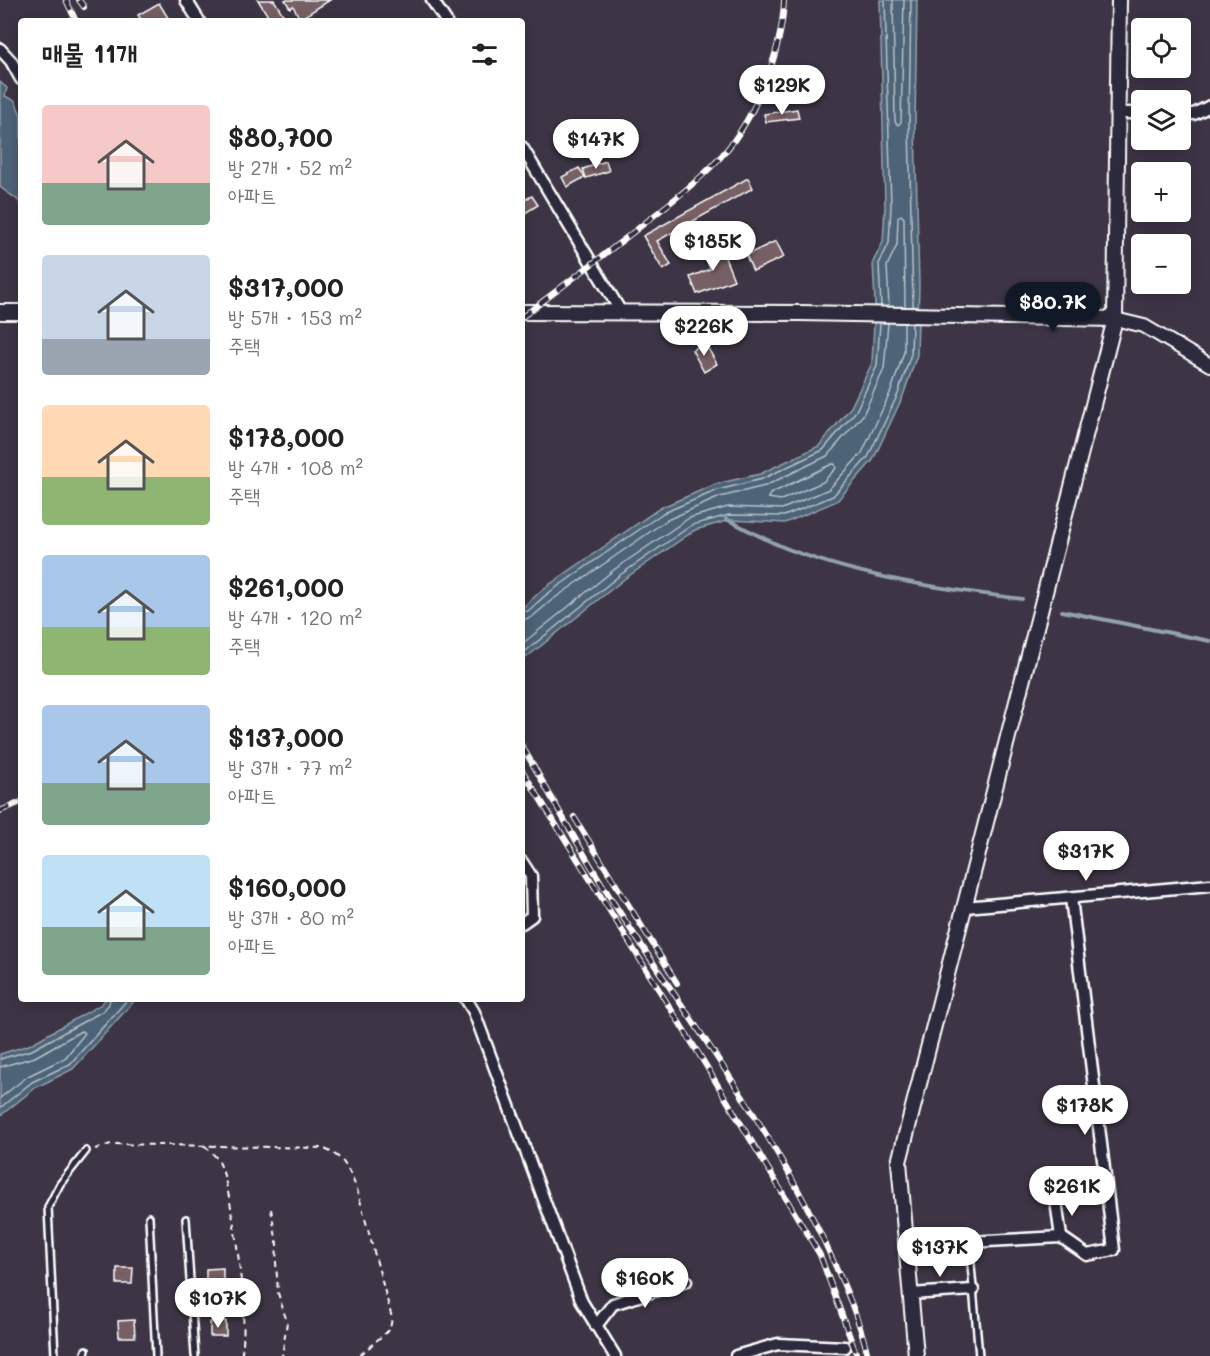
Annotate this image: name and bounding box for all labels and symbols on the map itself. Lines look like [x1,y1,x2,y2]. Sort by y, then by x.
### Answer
pin: $129K [740,65,824,116]
pin: $147K [554,119,638,170]
pin: $185K [671,221,755,272]
pin: $80.7K [1004,282,1102,333]
pin: $226K [662,306,746,357]
pin: $317K [1044,831,1128,882]
pin: $178K [1043,1085,1127,1136]
pin: $261K [1030,1166,1114,1217]
pin: $137K [898,1227,982,1278]
pin: $160K [603,1258,687,1309]
pin: $107K [176,1278,260,1329]

